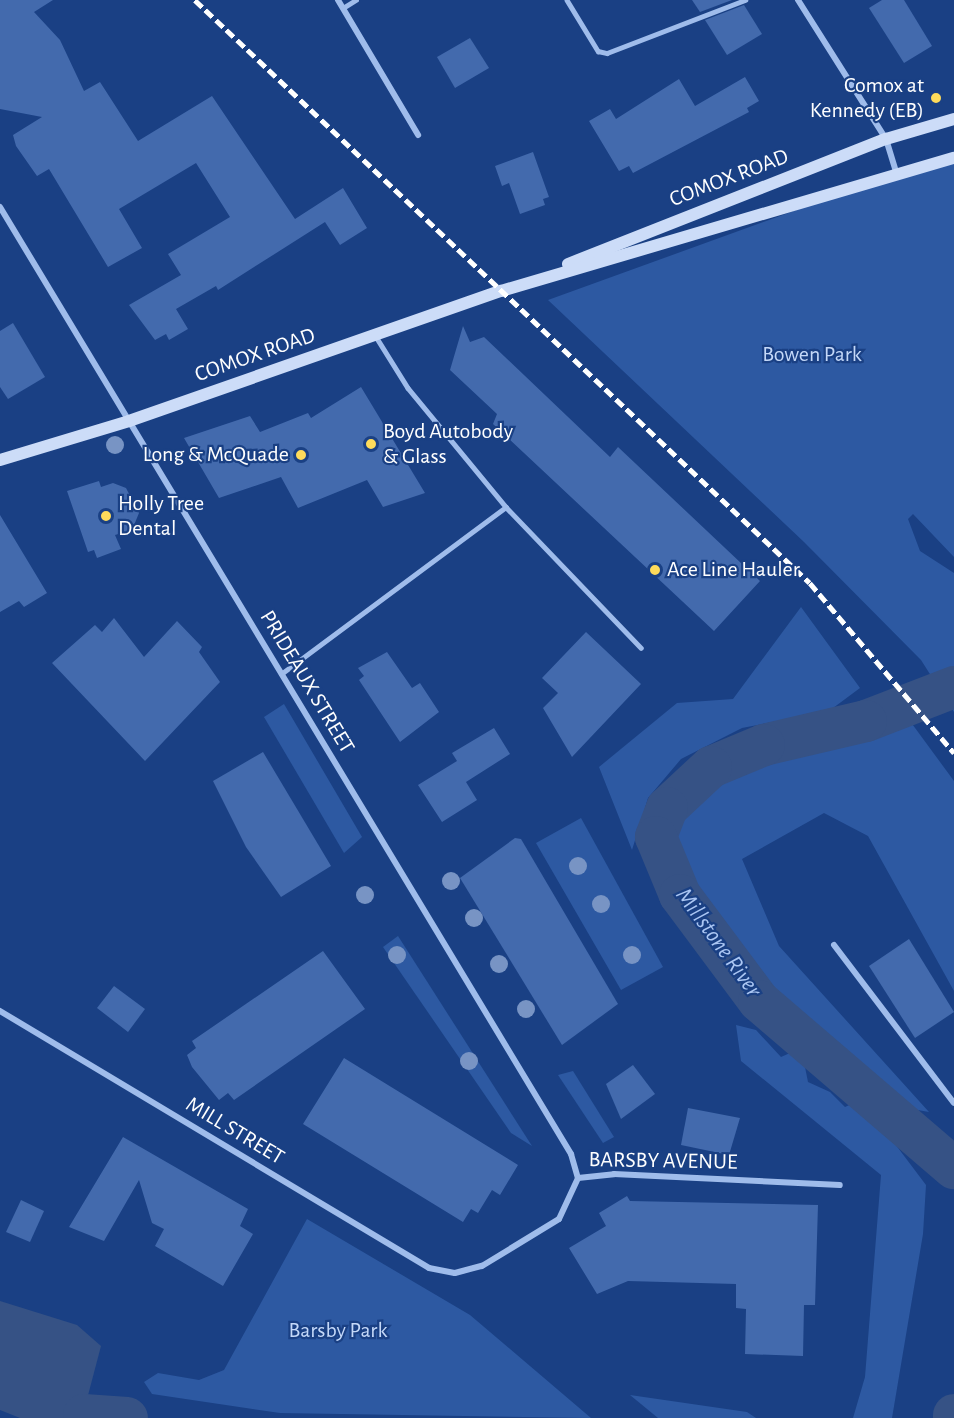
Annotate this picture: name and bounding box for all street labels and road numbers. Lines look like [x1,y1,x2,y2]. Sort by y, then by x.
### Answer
street label: COMOX ROAD [666,143,792,213]
street label: COMOX ROAD [191,322,319,388]
street label: PRIDEAUX STREET [254,606,360,758]
street label: MILL STREET [181,1091,289,1171]
street label: BARSBY AVENUE [588,1147,738,1175]

